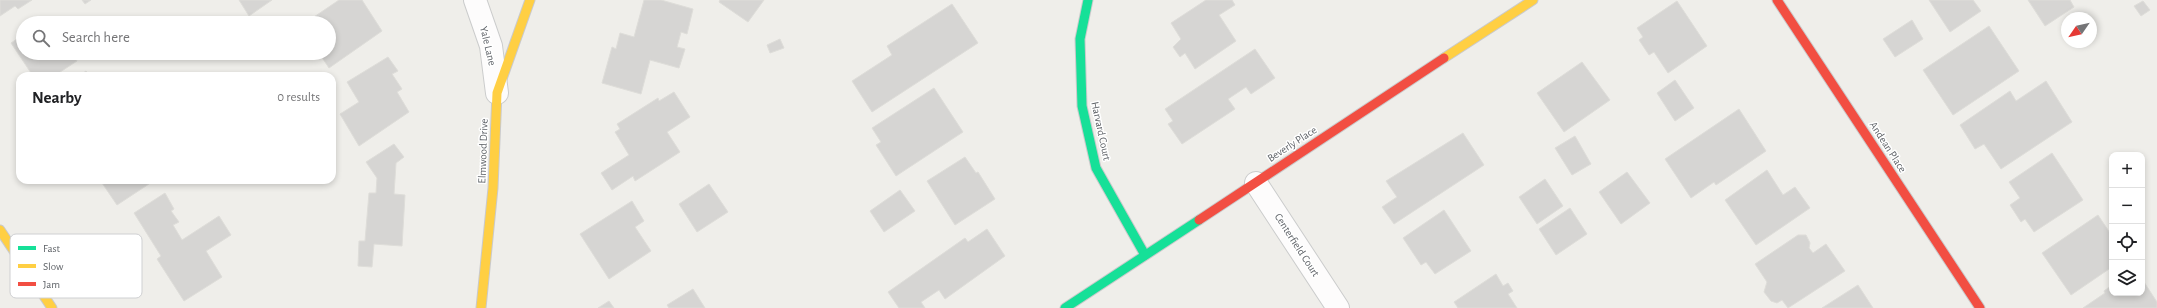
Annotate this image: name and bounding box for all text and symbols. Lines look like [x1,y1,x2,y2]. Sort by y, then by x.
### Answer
north arrow [2061,12,2097,48]
search box [16,16,336,60]
street label: Yale Lane [478,25,498,67]
icon: search [30,27,52,49]
text: Search here [62,30,130,45]
text: Nearby [32,89,82,106]
text: 0 results [277,91,320,104]
street label: Harvard Court [1089,101,1113,162]
street label: Elmwood Drive [476,118,490,184]
street label: Andean Place [1868,120,1908,174]
street label: Beverly Place [1266,124,1318,164]
map controls [2109,152,2145,296]
button: + [2109,152,2145,188]
button: − [2109,188,2145,224]
street label: Centerfield Court [1272,211,1322,279]
button: locate [2109,224,2145,260]
legend [10,234,142,298]
text: Fast [43,243,61,254]
button: layers [2109,260,2145,296]
text: Slow [43,261,64,272]
text: Jam [43,279,60,290]

